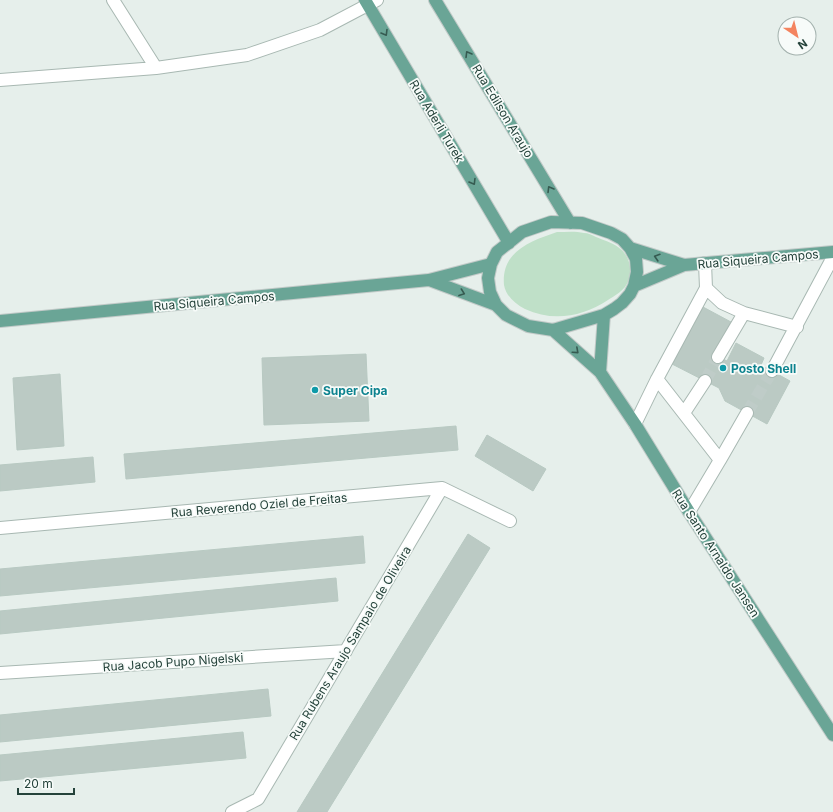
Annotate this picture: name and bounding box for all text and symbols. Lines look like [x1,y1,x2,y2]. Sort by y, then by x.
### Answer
north arrow [777,16,817,56]
one-way arrow [381,29,388,36]
text: N [795,36,810,52]
one-way arrow [465,51,473,58]
street label: Rua Edilson Araujo [469,62,537,160]
street label: Rua Aderli Turek [407,77,468,165]
one-way arrow [468,177,475,185]
one-way arrow [548,186,555,193]
street label: Rua Siqueira Campos [697,246,819,272]
one-way arrow [654,253,661,261]
street label: Rua Siqueira Campos [153,288,275,314]
one-way arrow [459,288,466,296]
one-way arrow [572,346,579,353]
place label: Posto Shell [731,361,796,376]
marker: Posto Shell [718,363,728,373]
place label: Super Cipa [323,383,388,398]
marker: Super Cipa [310,385,320,395]
street label: Rua Santo Arnaldo Jansen [669,486,763,620]
street label: Rua Reverendo Oziel de Freitas [170,490,348,520]
street label: Rua Rubens Araujo Sampaio de Oliveira [286,543,414,743]
street label: Rua Jacob Pupo Nigelski [102,650,244,674]
scale bar [18,770,74,796]
text: 20 m [24,776,53,791]

